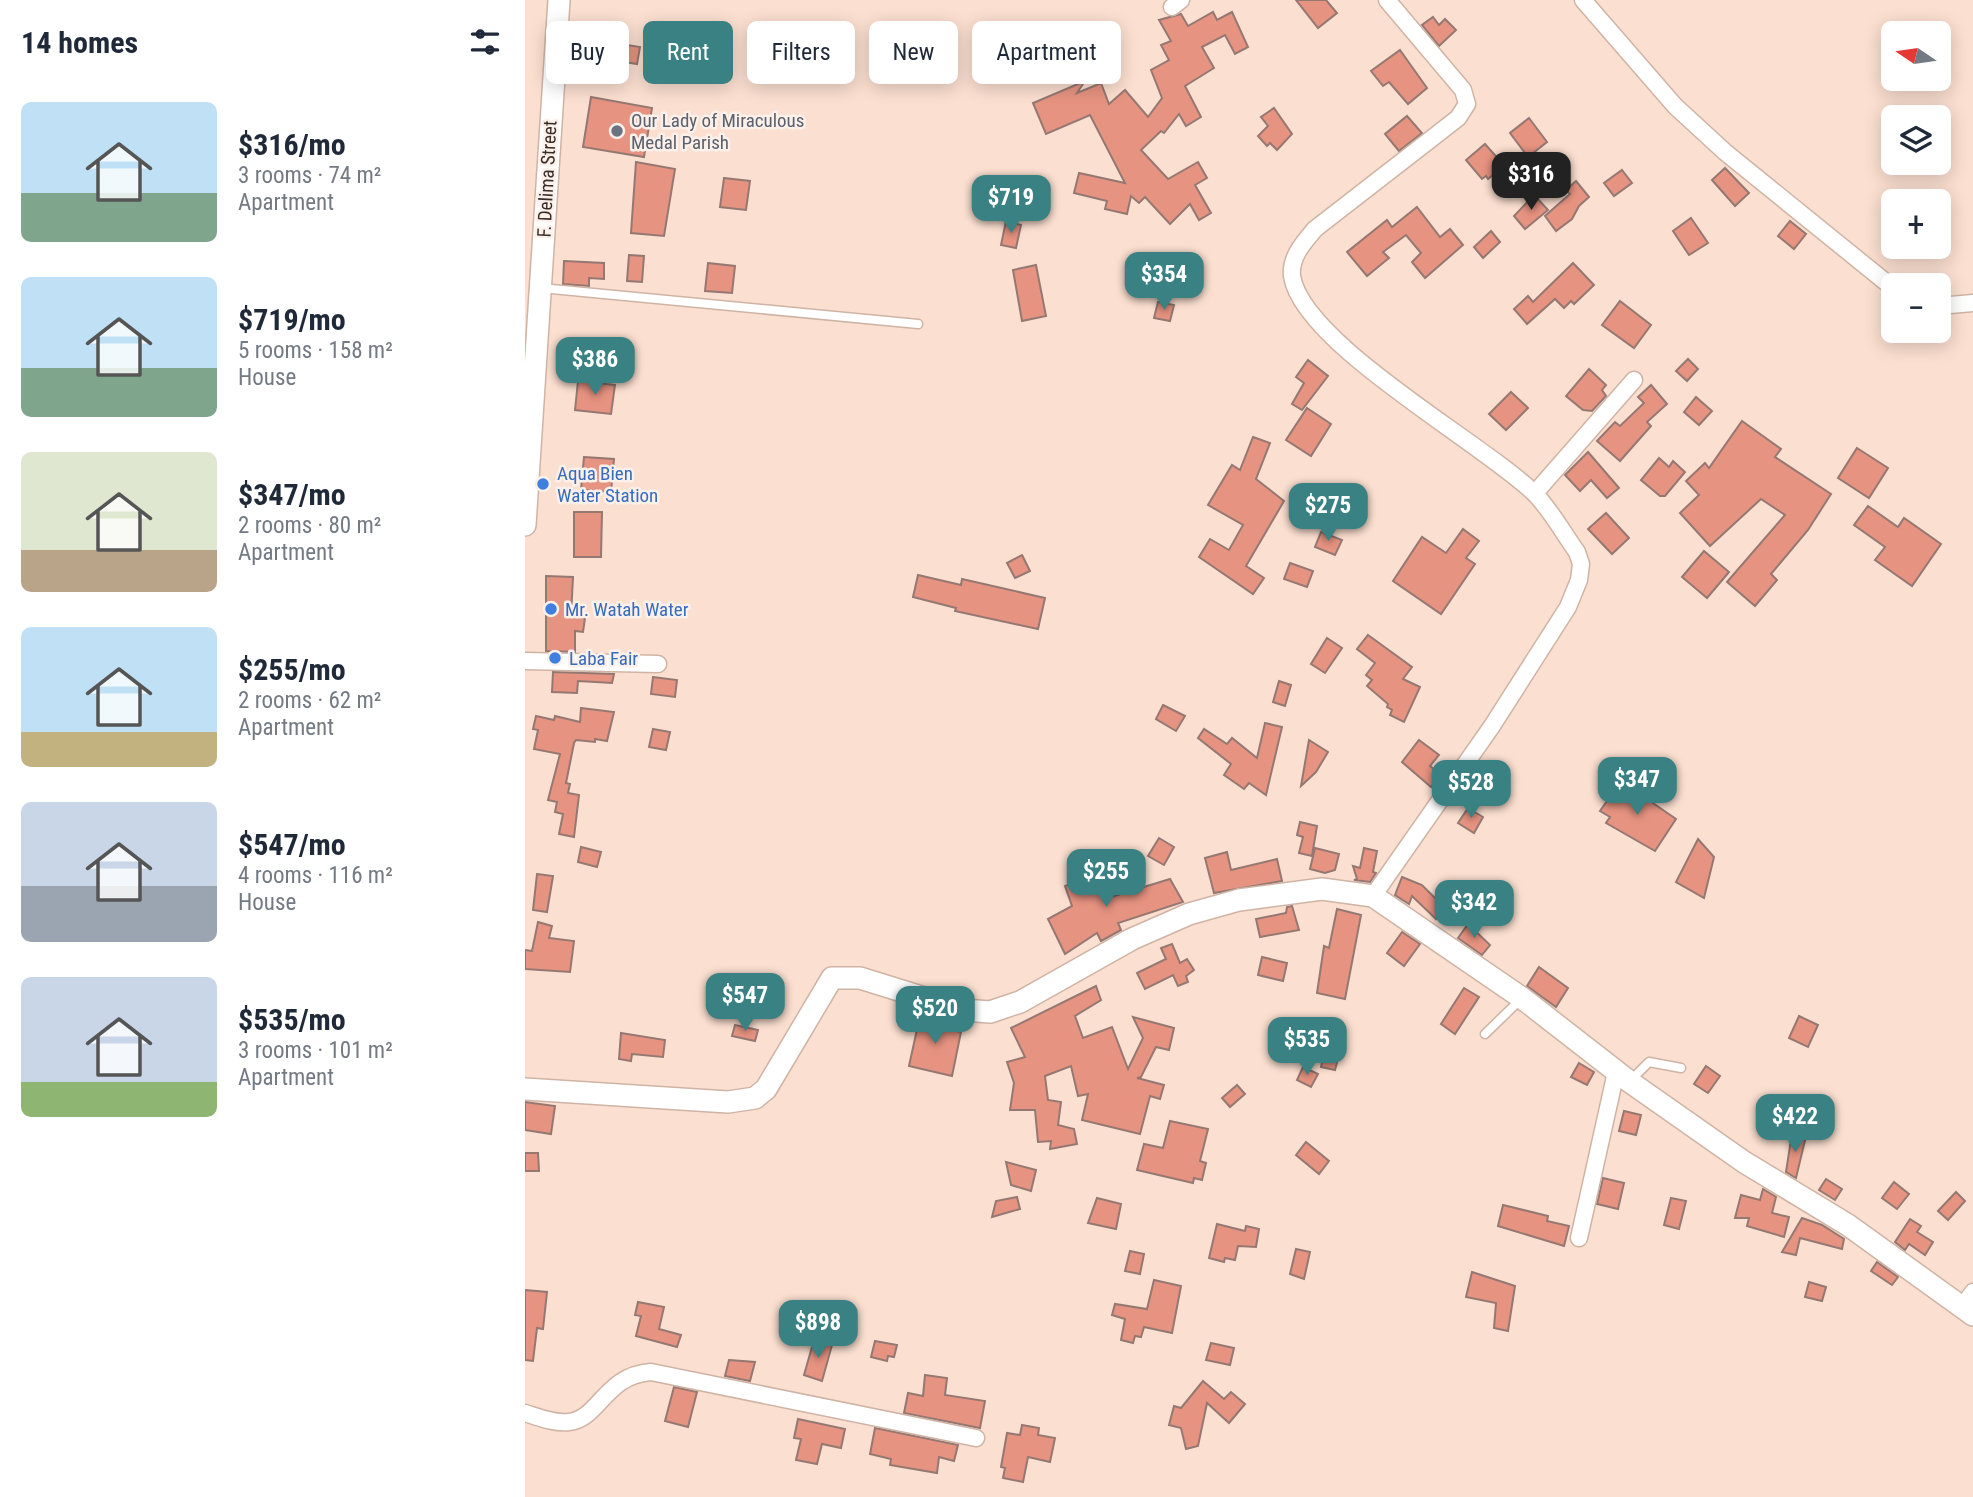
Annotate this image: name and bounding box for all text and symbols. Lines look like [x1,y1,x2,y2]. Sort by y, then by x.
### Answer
chip: Buy [546,21,629,84]
chip: Rent [643,21,733,84]
chip: Filters [747,21,855,84]
chip: New [869,21,958,84]
chip: Apartment [972,21,1121,84]
north arrow [1881,21,1951,91]
map controls [1881,21,1951,343]
icon: filters [466,23,504,61]
text: 14 homes [21,25,138,60]
button: layers [1881,105,1951,175]
place label: Our Lady of Miraculous Medal Parish [631,109,804,154]
street label: F. Delima Street [532,120,562,238]
marker: Our Lady of Miraculous Medal Parish [609,123,625,139]
text: $316/mo [238,127,346,162]
icon: home [77,130,161,214]
pin: $316 [1490,152,1572,212]
text: $316 [1508,161,1554,188]
text: 3 rooms · 74 m² [238,162,381,189]
pin: $719 [970,176,1052,235]
text: $719 [988,184,1034,211]
text: Apartment [238,189,334,216]
button: + [1881,189,1951,259]
pin: $354 [1123,252,1205,312]
text: $354 [1141,261,1187,288]
button: − [1881,273,1951,343]
text: $719/mo [238,302,346,337]
icon: home [77,305,161,389]
text: 5 rooms · 158 m² [238,337,393,364]
pin: $386 [554,338,636,397]
text: $386 [572,346,618,373]
text: House [238,364,296,391]
place label: Aqua Bien Water Station [557,462,658,507]
marker: Aqua Bien Water Station [535,476,551,492]
text: $347/mo [238,477,346,512]
icon: home [77,480,161,564]
pin: $275 [1287,484,1369,543]
text: $275 [1305,492,1351,519]
text: 2 rooms · 80 m² [238,512,381,539]
text: Apartment [238,539,334,566]
place label: Mr. Watah Water [565,598,689,621]
marker: Mr. Watah Water [543,601,559,617]
place label: Laba Fair [569,647,638,670]
marker: Laba Fair [547,650,563,666]
text: $255/mo [238,652,346,687]
icon: home [77,655,161,739]
text: 2 rooms · 62 m² [238,687,381,714]
text: Apartment [238,714,334,741]
pin: $347 [1596,758,1678,817]
pin: $528 [1430,760,1512,820]
text: $347 [1614,766,1660,793]
text: $528 [1448,769,1494,796]
text: $547/mo [238,827,346,862]
icon: home [77,830,161,914]
pin: $255 [1065,850,1147,909]
text: $255 [1083,858,1129,885]
text: 4 rooms · 116 m² [238,862,393,889]
pin: $342 [1433,880,1515,940]
text: House [238,889,296,916]
text: $342 [1451,889,1497,916]
pin: $547 [704,974,786,1033]
text: $547 [722,982,768,1009]
pin: $520 [894,986,976,1046]
text: $520 [912,995,958,1022]
text: $535/mo [238,1002,346,1037]
icon: home [77,1005,161,1089]
pin: $535 [1266,1018,1348,1077]
text: $535 [1284,1026,1330,1053]
text: 3 rooms · 101 m² [238,1037,393,1064]
text: Apartment [238,1064,334,1091]
pin: $422 [1754,1094,1836,1154]
text: $422 [1772,1103,1818,1130]
pin: $898 [777,1300,859,1360]
text: $898 [795,1309,841,1336]

